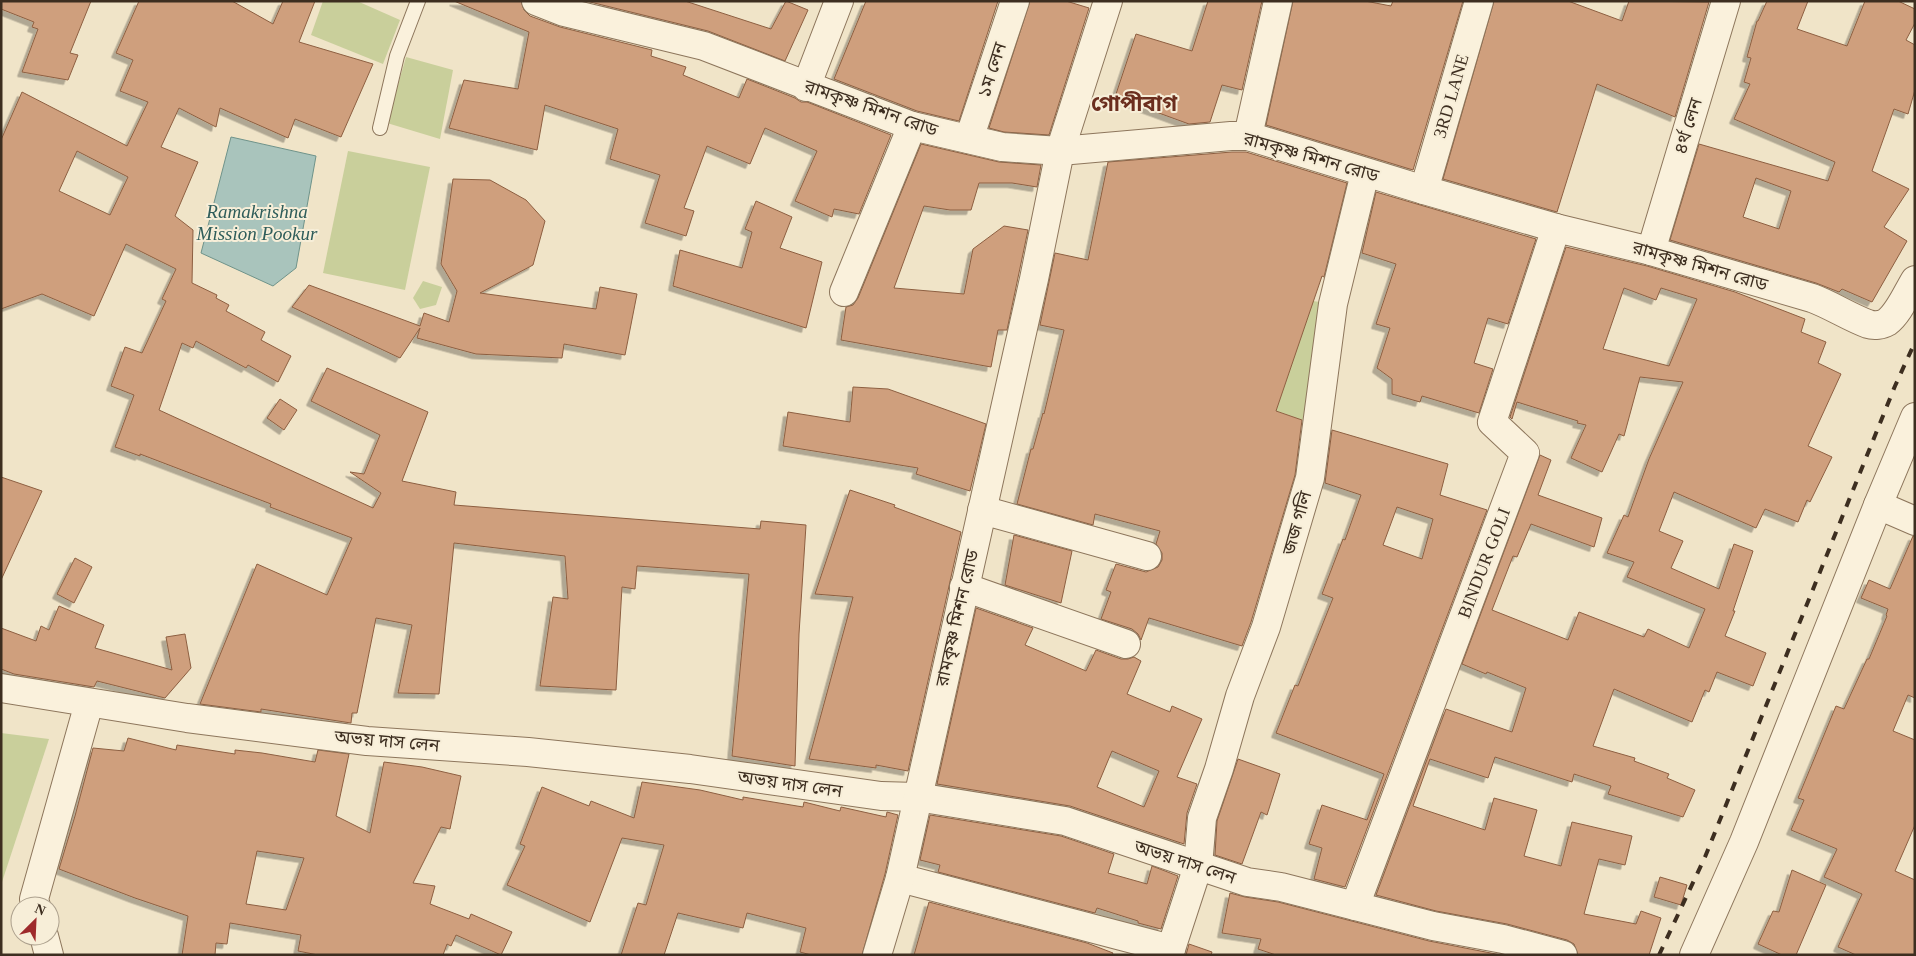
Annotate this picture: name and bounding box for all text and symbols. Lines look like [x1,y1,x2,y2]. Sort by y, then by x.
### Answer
street label: ১ম লেন [974,39,1011,100]
street label: 3RD LANE [1429,52,1473,140]
street label: রামকৃষ্ণ মিশন রোড [800,75,940,141]
district label: গোপীবাগ [1091,91,1178,116]
street label: ৪র্থ লেন [1669,94,1706,156]
street label: রামকৃষ্ণ মিশন রোড [1240,128,1381,187]
water label: Ramakrishna Mission Pookur [196,201,318,244]
street label: রামকৃষ্ণ মিশন রোড [1629,237,1770,296]
street label: জজ গলি [1278,488,1316,558]
street label: BINDUR GOLI [1454,505,1514,621]
street label: রামকৃষ্ণ মিশন রোড [931,548,983,690]
street label: অভয় দাস লেন [333,726,442,756]
street label: অভয় দাস লেন [735,767,845,801]
street label: অভয় দাস লেন [1131,836,1239,888]
north arrow [10,896,60,946]
text: N [32,901,48,918]

